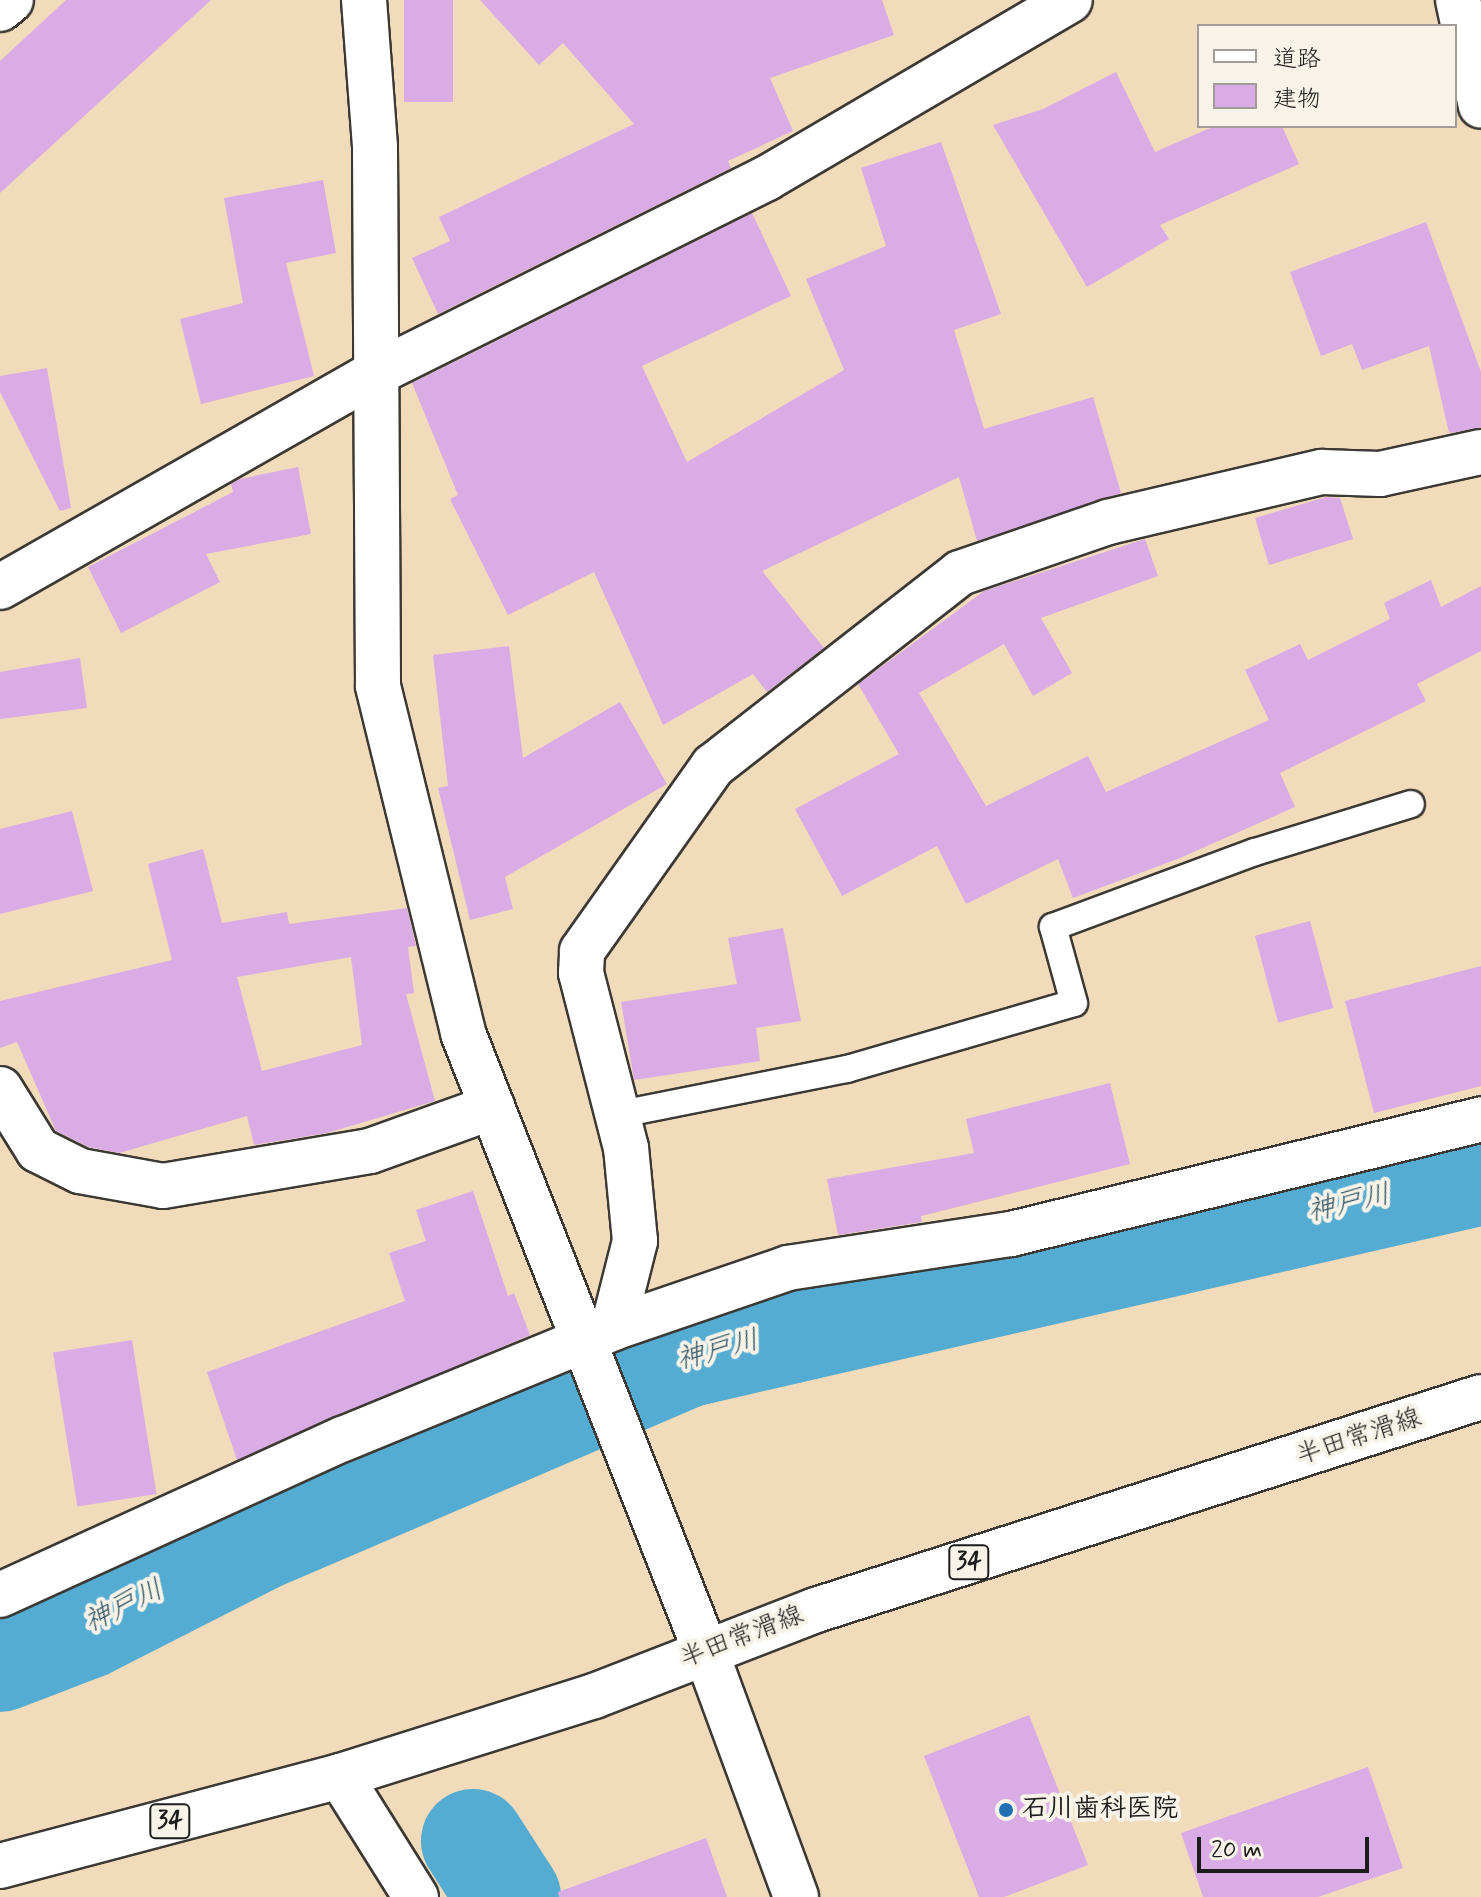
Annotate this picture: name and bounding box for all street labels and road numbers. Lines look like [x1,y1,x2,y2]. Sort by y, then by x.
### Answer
street label: 半田常滑線 [1292,1403,1426,1473]
road number: 34 [947,1542,991,1582]
street label: 半田常滑線 [676,1600,808,1676]
road number: 34 [148,1801,192,1841]

